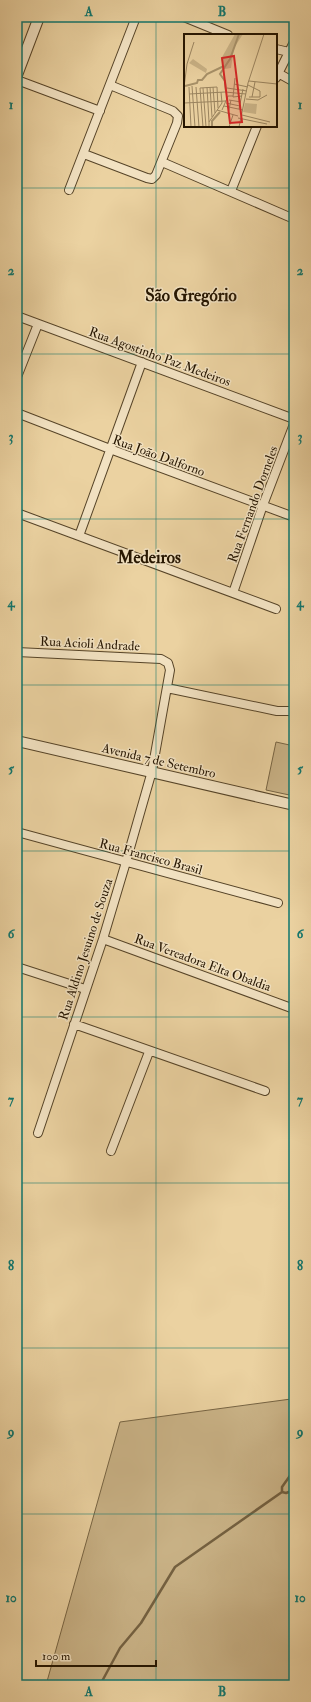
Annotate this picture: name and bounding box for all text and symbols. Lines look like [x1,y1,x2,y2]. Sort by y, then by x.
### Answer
text: A [84,4,94,20]
text: B [218,4,226,20]
inset map [184,34,277,127]
text: 1 [9,97,14,113]
text: 1 [298,97,303,113]
text: 2 [8,263,15,279]
text: 2 [297,263,304,279]
district label: São Gregório [145,285,237,307]
street label: Rua Agostinho Paz Medeiros [87,324,233,390]
text: 3 [9,429,14,445]
text: 3 [298,429,303,445]
street label: Rua João Dalforno [110,432,207,480]
street label: Rua Fernando Dorneles [224,443,282,565]
district label: Medeiros [116,547,181,568]
text: 4 [6,595,15,611]
text: 4 [295,595,304,611]
street label: Rua Acioli Andrade [40,633,141,655]
street label: Avenida 7 de Setembro [99,740,217,782]
text: 5 [8,761,14,777]
text: 5 [297,761,303,777]
street label: Rua Francisco Brasil [98,836,205,879]
street label: Rua Aldino Jesuino de Souza [55,876,117,1022]
text: 6 [8,926,16,942]
text: 6 [297,926,305,942]
street label: Rua Vereadora Elta Obaldia [132,931,274,995]
text: 7 [8,1092,15,1108]
text: 7 [297,1092,304,1108]
text: 8 [8,1258,14,1274]
text: 8 [297,1258,303,1274]
text: 9 [6,1424,15,1440]
text: 9 [295,1424,304,1440]
text: 10 [5,1590,17,1606]
text: 10 [294,1590,306,1606]
scale bar [36,1642,156,1668]
text: 100 m [42,1649,71,1664]
text: A [84,1684,94,1700]
text: B [218,1684,226,1700]

